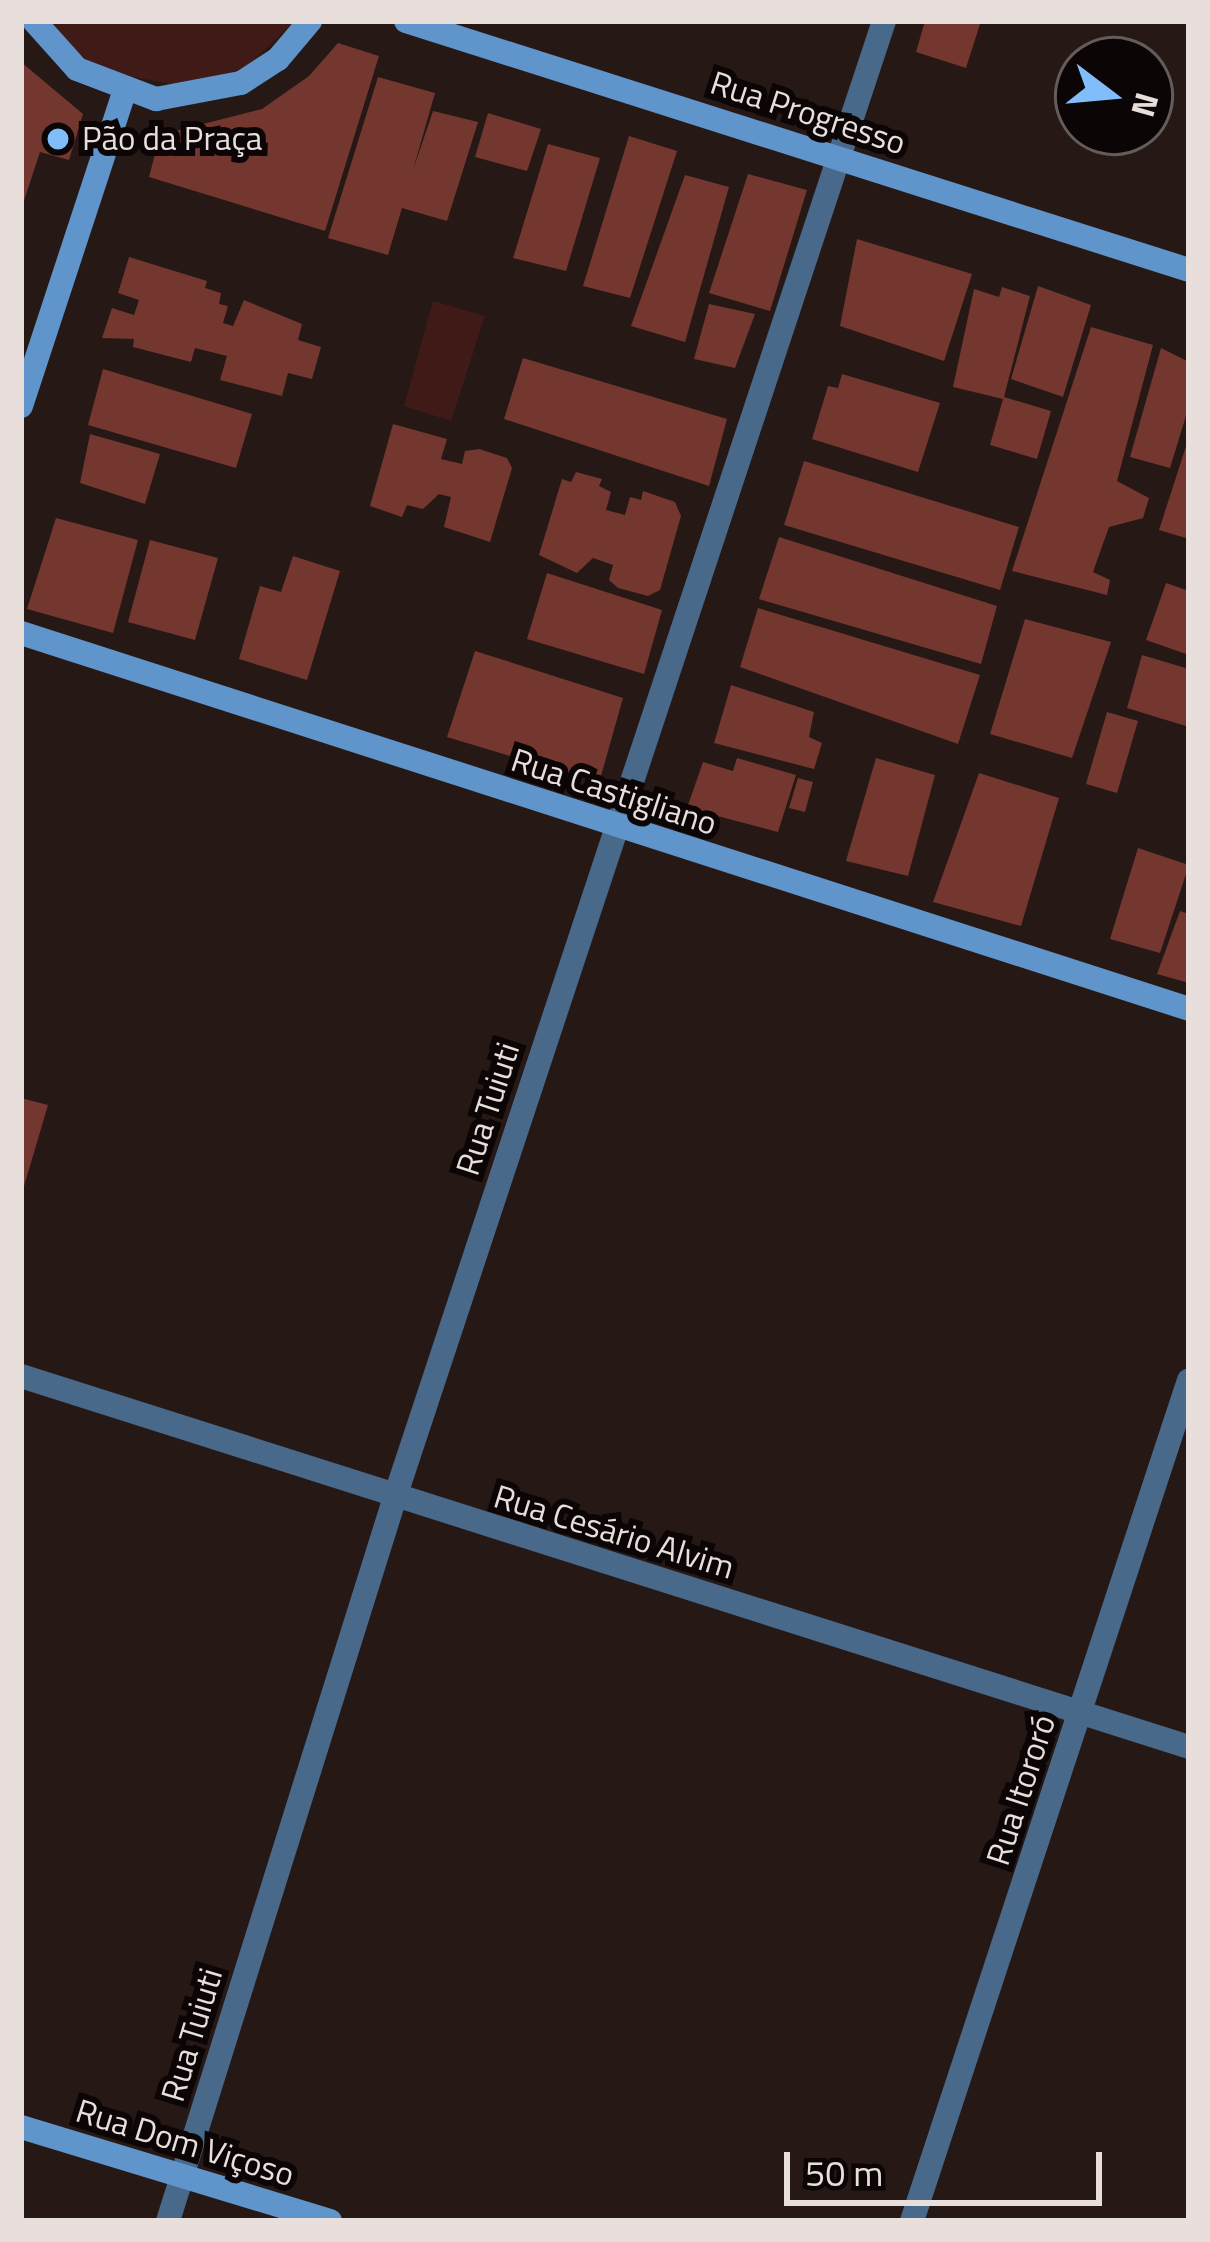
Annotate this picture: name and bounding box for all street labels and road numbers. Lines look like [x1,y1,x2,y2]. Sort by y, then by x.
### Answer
street label: Rua Progresso [706,63,910,163]
street label: Rua Castigliano [506,740,722,844]
street label: Rua Tuiuti [448,1038,528,1180]
street label: Rua Cesário Alvim [489,1477,739,1587]
street label: Rua Itororó [978,1710,1064,1870]
street label: Rua Tuiuti [153,1964,231,2106]
street label: Rua Dom Viçoso [71,2091,299,2195]

